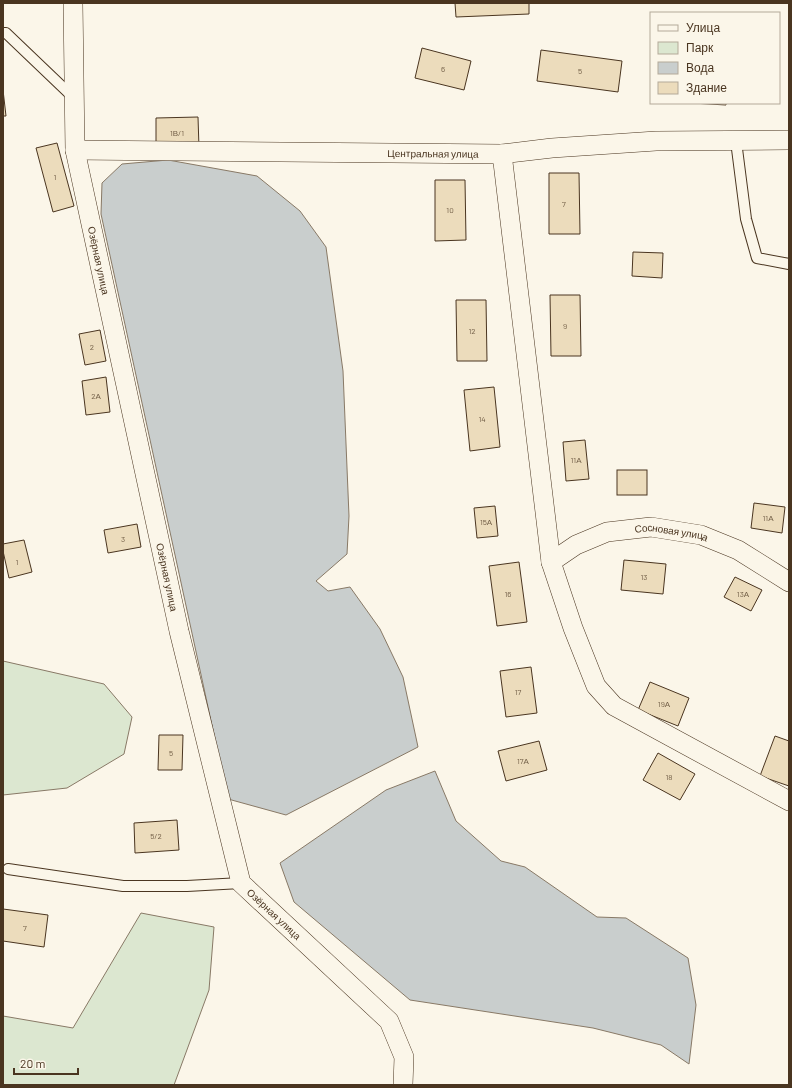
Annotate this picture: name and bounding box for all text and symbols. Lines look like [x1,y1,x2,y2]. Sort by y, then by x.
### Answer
legend [650,12,780,104]
text: Улица [686,20,720,35]
text: Парк [686,40,714,55]
text: Вода [686,60,714,75]
house number: 6 [441,64,445,74]
house number: 5 [578,66,582,76]
text: Здание [686,80,727,95]
house number: 1В/1 [170,128,184,138]
street label: Центральная улица [387,147,479,160]
house number: 1 [54,172,57,182]
house number: 7 [562,199,566,209]
house number: 10 [446,205,454,215]
street label: Озёрная улица [86,225,112,296]
house number: 9 [563,321,567,331]
house number: 12 [468,326,476,336]
house number: 2 [90,342,94,352]
house number: 2А [91,391,101,401]
house number: 14 [478,414,486,424]
house number: 11А [571,455,582,465]
house number: 11А [763,513,774,523]
house number: 15А [480,517,493,527]
street label: Сосновая улица [634,521,711,544]
house number: 3 [121,534,125,544]
street label: Озёрная улица [154,542,181,613]
house number: 1 [16,557,19,567]
house number: 13 [641,572,647,582]
house number: 16 [505,589,511,599]
house number: 13А [737,589,750,599]
house number: 17 [515,687,522,697]
house number: 19А [658,699,671,709]
house number: 5 [169,748,173,758]
house number: 17А [517,756,530,766]
house number: 18 [666,772,672,782]
house number: 5/2 [150,831,162,841]
street label: Озёрная улица [245,886,304,942]
house number: 7 [23,923,27,933]
scale bar [14,1050,78,1076]
text: 20 m [20,1056,46,1070]

